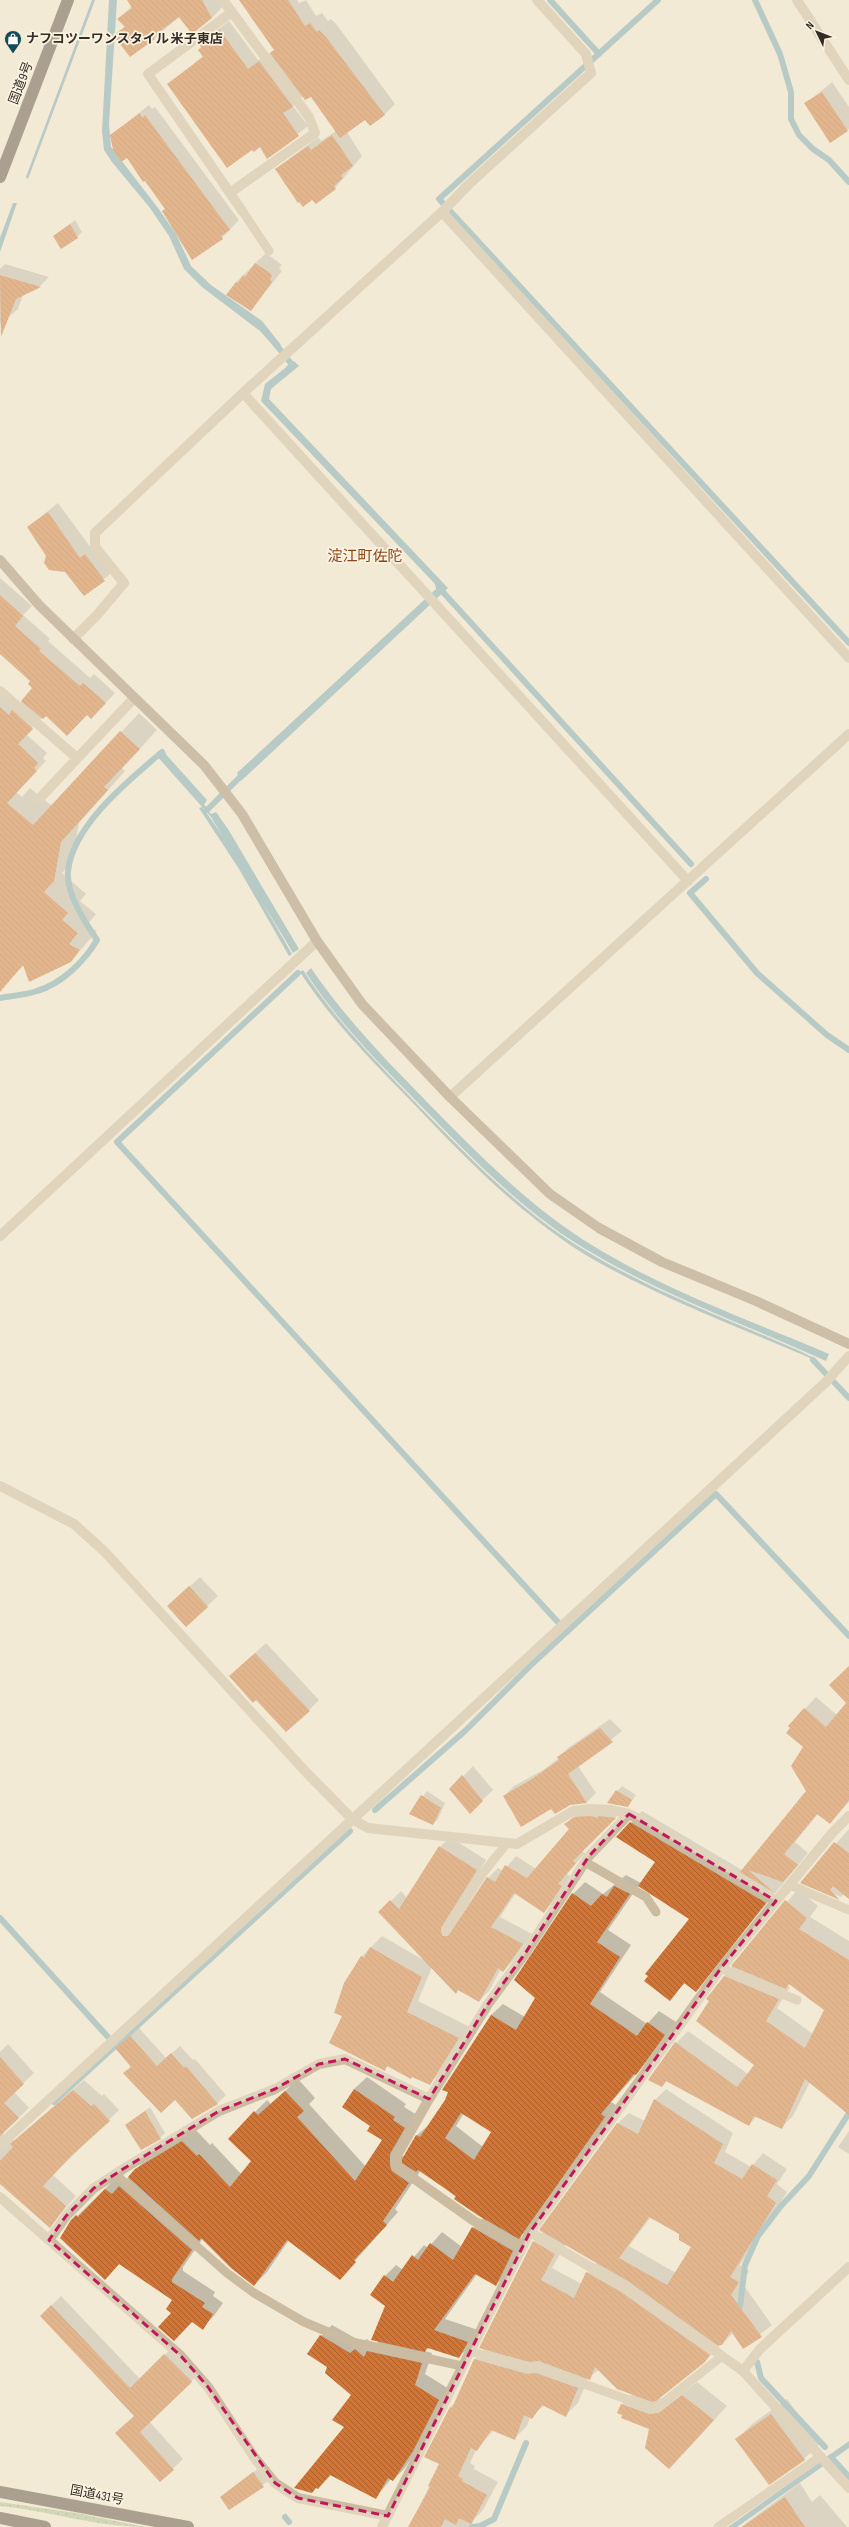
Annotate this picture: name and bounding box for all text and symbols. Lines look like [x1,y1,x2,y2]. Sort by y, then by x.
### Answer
north arrow [797,12,837,52]
text: N [803,19,817,32]
shop icon: ナフコツーワンスタイル 米子東店 [3,29,23,54]
place label: ナフコツーワンスタイル 米子東店 [26,31,223,47]
street label: 国道9号 [6,59,36,107]
district label: 淀江町佐陀 [327,547,403,566]
street label: 国道431号 [69,2482,125,2508]

